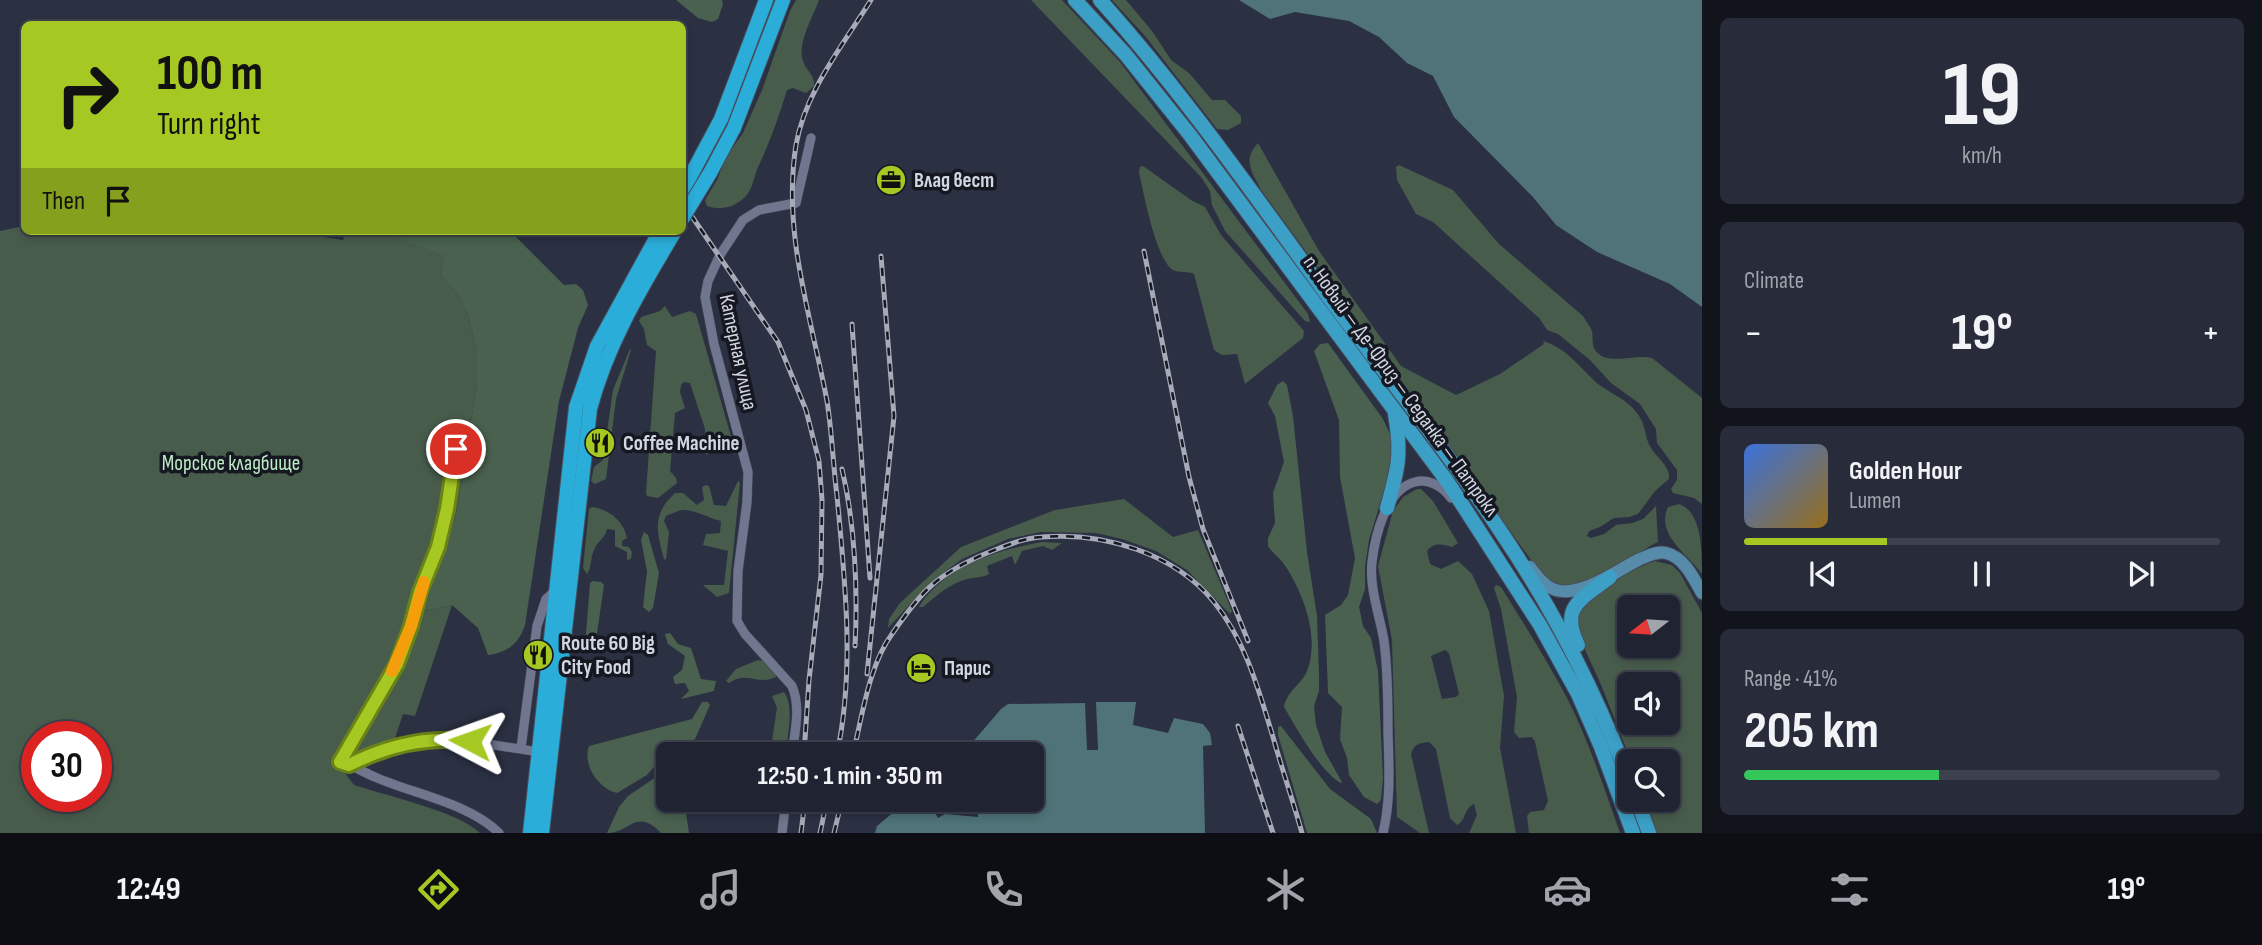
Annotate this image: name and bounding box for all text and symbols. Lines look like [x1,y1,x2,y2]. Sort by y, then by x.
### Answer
text: 19 [1943,42,2021,151]
text: 100 m [157,45,263,104]
icon: right [42,49,133,140]
text: Turn right [157,105,261,144]
text: km/h [1962,142,2002,170]
office icon: Влад вест [874,163,908,197]
place label: Влад вест [914,168,994,193]
icon: arrive [99,182,137,220]
text: Then [42,186,85,217]
street label: п. Новый — Де-Фриз — Седанка — Патрокл [1298,251,1504,522]
text: Climate [1744,267,1804,295]
street label: Катерная улица [714,292,762,412]
text: 19° [1951,302,2013,365]
text: − [1744,311,1763,356]
text: + [2201,311,2220,356]
pin [426,419,486,479]
restaurant icon: Coffee Machine [583,426,617,460]
icon: arrive [437,430,475,468]
place label: Coffee Machine [623,431,740,456]
park label: Морское кладбище [162,451,300,476]
text: Golden Hour [1849,456,1962,487]
text: Lumen [1849,487,1901,515]
icon: previous [1804,555,1842,593]
icon: pause [1963,555,2001,593]
icon: next [2122,555,2160,593]
north arrow [1617,595,1680,658]
map controls [1617,595,1680,812]
place label: Route 60 Big City Food [561,631,655,680]
restaurant icon: Route 60 Big City Food [521,638,555,672]
hotel icon: Парис [904,651,938,685]
place label: Парис [944,656,991,681]
text: Range · 41% [1744,665,1838,693]
button: sound [1617,672,1680,735]
text: 205 km [1744,700,1879,763]
position arrow [433,704,507,778]
speed limit sign: 30 [21,721,112,812]
button: search [1617,749,1680,812]
text: 12:50 · 1 min · 350 m [757,761,943,792]
icon: directions [414,865,463,914]
icon: music [696,865,745,914]
icon: phone [979,865,1028,914]
icon: climate [1261,865,1310,914]
icon: car [1543,865,1592,914]
icon: filters [1825,865,1874,914]
text: 12:49 [117,870,181,909]
text: 19° [2108,870,2145,909]

